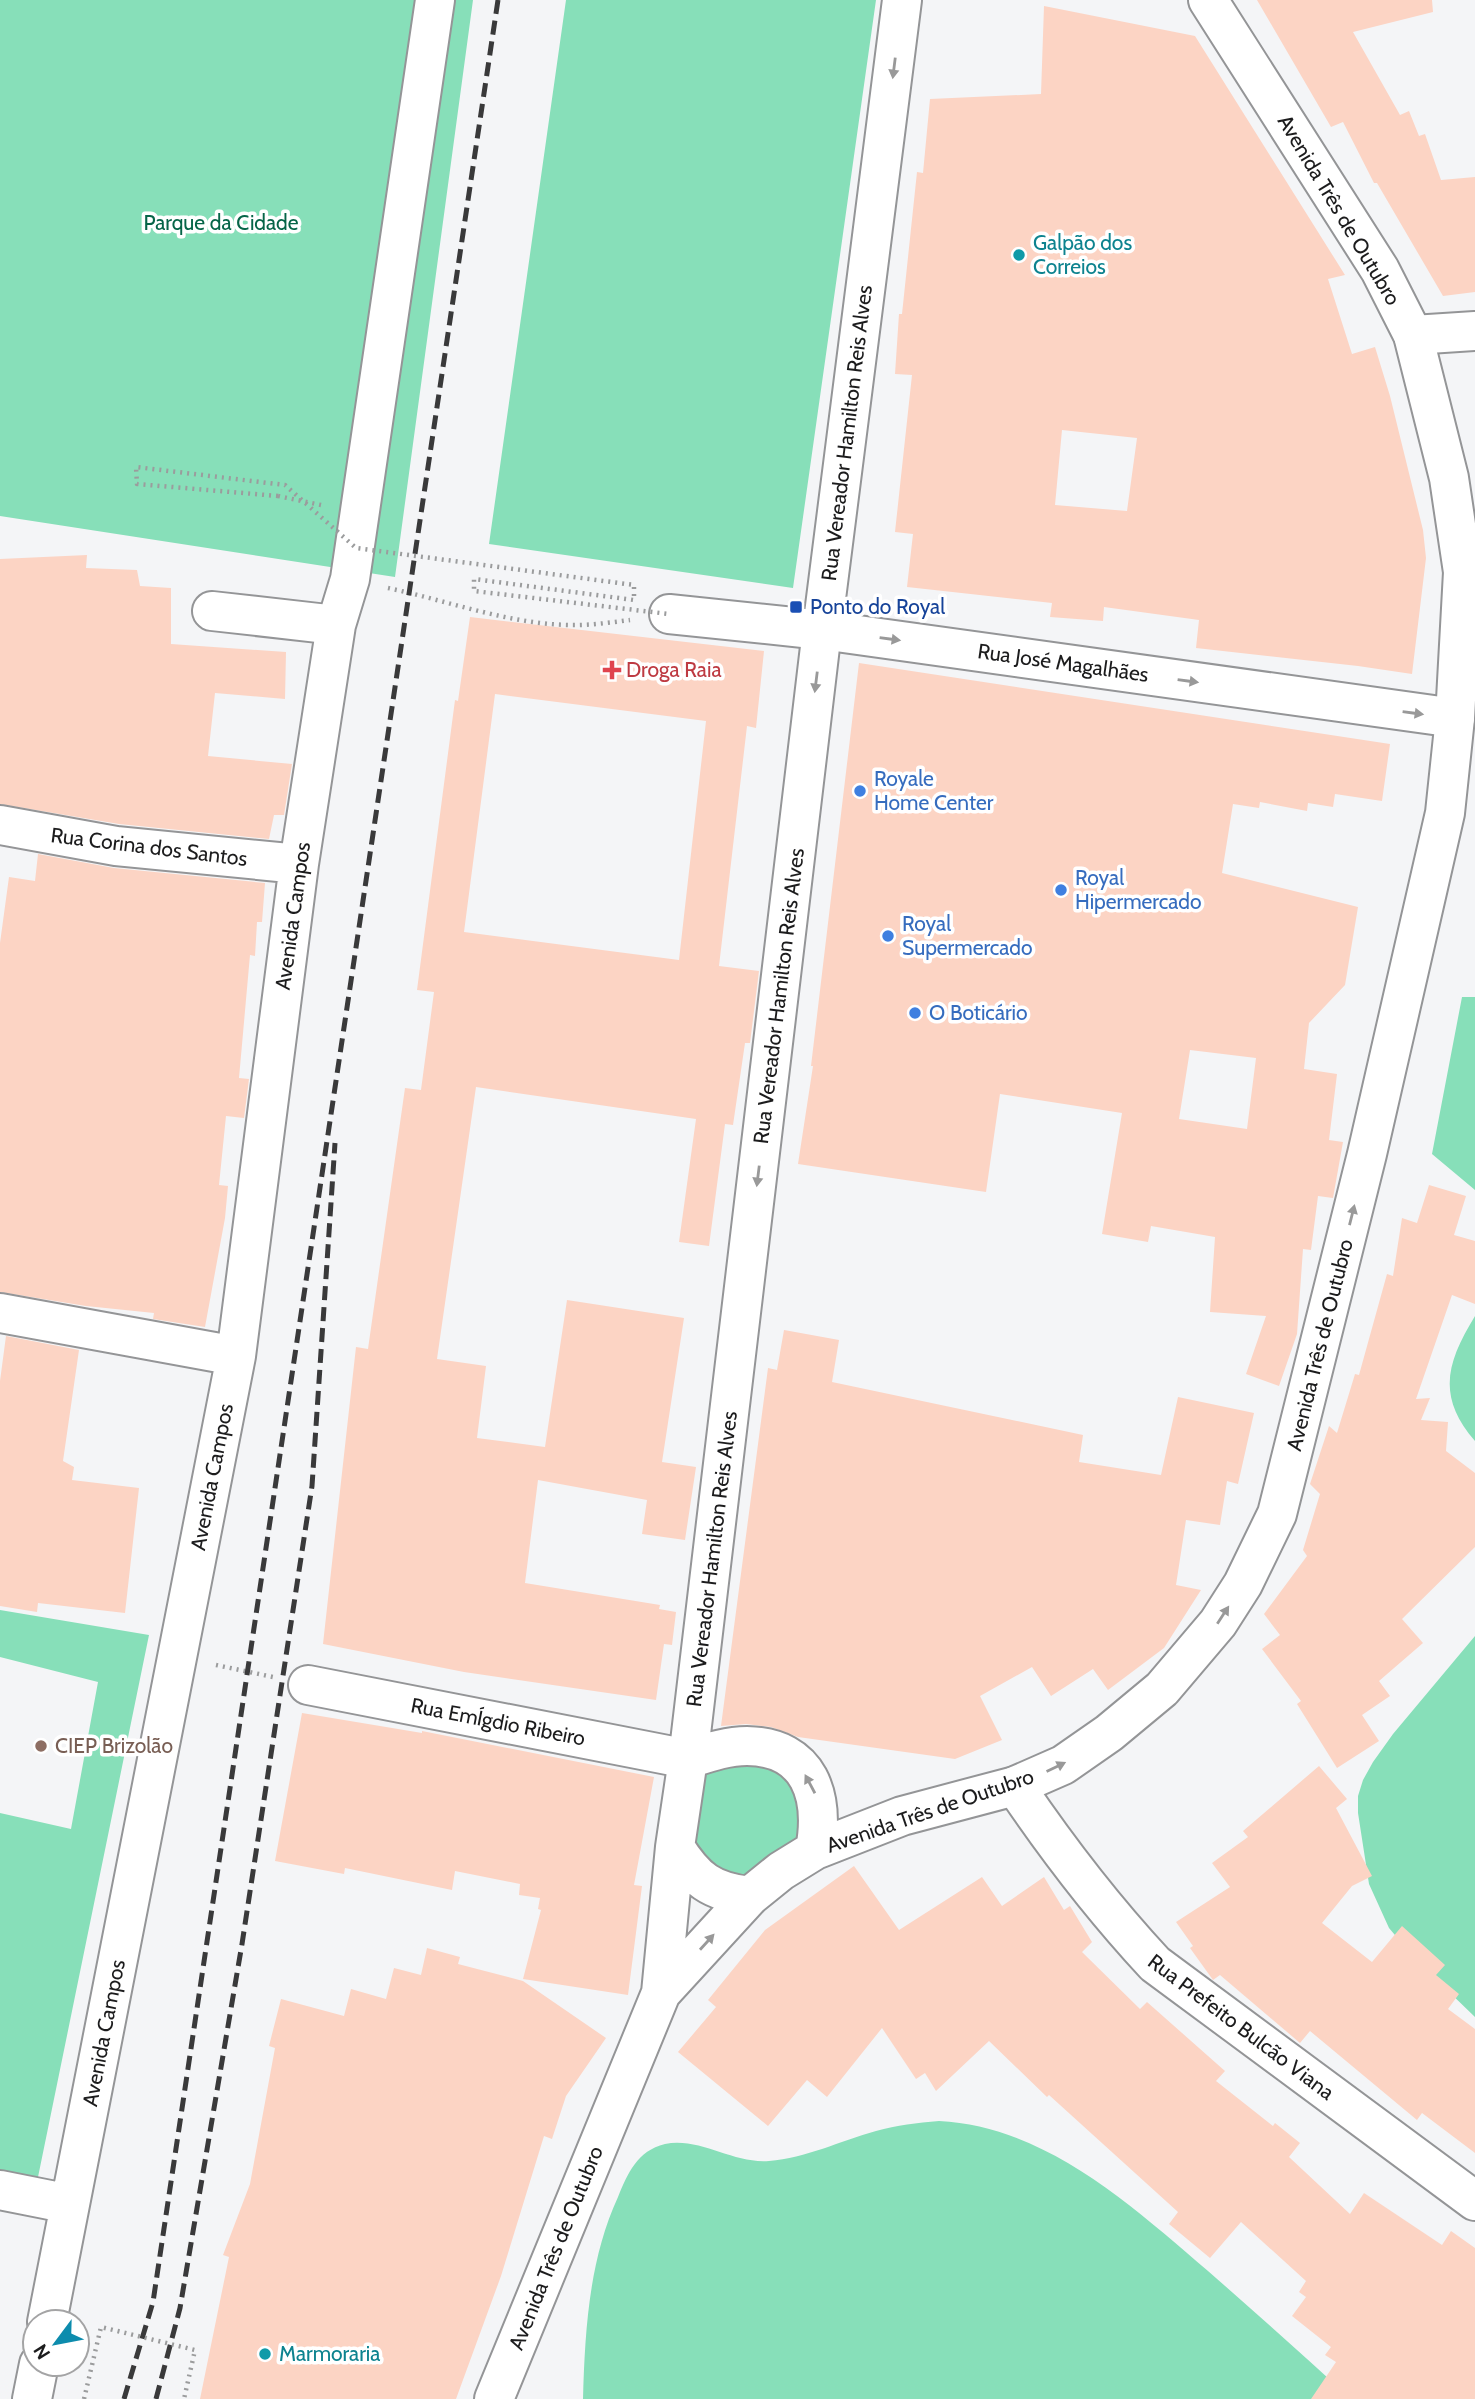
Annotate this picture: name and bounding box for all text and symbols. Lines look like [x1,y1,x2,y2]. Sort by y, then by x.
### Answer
one-way arrow [888,57,899,79]
street label: Avenida Três de Outubro [1273,110,1406,309]
park label: Parque da Cidade [144,210,299,235]
place label: Galpão dos Correios [1033,230,1132,279]
marker: Galpão dos Correios [1011,247,1027,263]
street label: Rua Vereador Hamilton Reis Alves [816,283,877,582]
place label: Ponto do Royal [810,594,945,619]
marker: Ponto do Royal [788,599,804,615]
one-way arrow [879,634,901,645]
street label: Rua José Magalhães [976,638,1150,687]
place label: Droga Raia [626,657,721,682]
marker: Droga Raia [604,662,620,678]
one-way arrow [811,672,822,694]
one-way arrow [1177,676,1199,687]
one-way arrow [1402,707,1424,718]
place label: Royale Home Center [874,766,994,815]
marker: Royale Home Center [852,783,868,799]
street label: Rua Corina dos Santos [49,822,249,871]
street label: Avenida Campos [270,840,315,992]
street label: Rua Vereador Hamilton Reis Alves [748,846,809,1145]
place label: Royal Hipermercado [1075,865,1202,914]
marker: Royal Hipermercado [1053,882,1069,898]
place label: Royal Supermercado [902,911,1033,960]
marker: Royal Supermercado [880,928,896,944]
place label: O Boticário [929,1000,1028,1025]
marker: O Boticário [907,1005,923,1021]
one-way arrow [752,1165,763,1187]
one-way arrow [1347,1204,1358,1226]
street label: Avenida Três de Outubro [1281,1236,1358,1453]
street label: Avenida Campos [185,1401,238,1552]
street label: Rua Vereador Hamilton Reis Alves [681,1409,742,1708]
one-way arrow [1216,1605,1229,1625]
street label: Rua EmÍgdio Ribeiro [409,1692,588,1751]
place label: CIEP Brizolão [55,1733,173,1758]
marker: CIEP Brizolão [33,1738,49,1754]
one-way arrow [1046,1762,1066,1773]
street label: Avenida Três de Outubro [823,1763,1037,1858]
one-way arrow [805,1774,816,1794]
one-way arrow [699,1933,715,1951]
street label: Rua Prefeito Bulcão Viana [1143,1948,1339,2105]
street label: Avenida Campos [77,1957,130,2108]
street label: Avenida Três de Outubro [503,2142,608,2353]
north arrow [21,2308,91,2378]
text: N [29,2340,55,2364]
place label: Marmoraria [279,2341,380,2366]
marker: Marmoraria [257,2346,273,2362]

